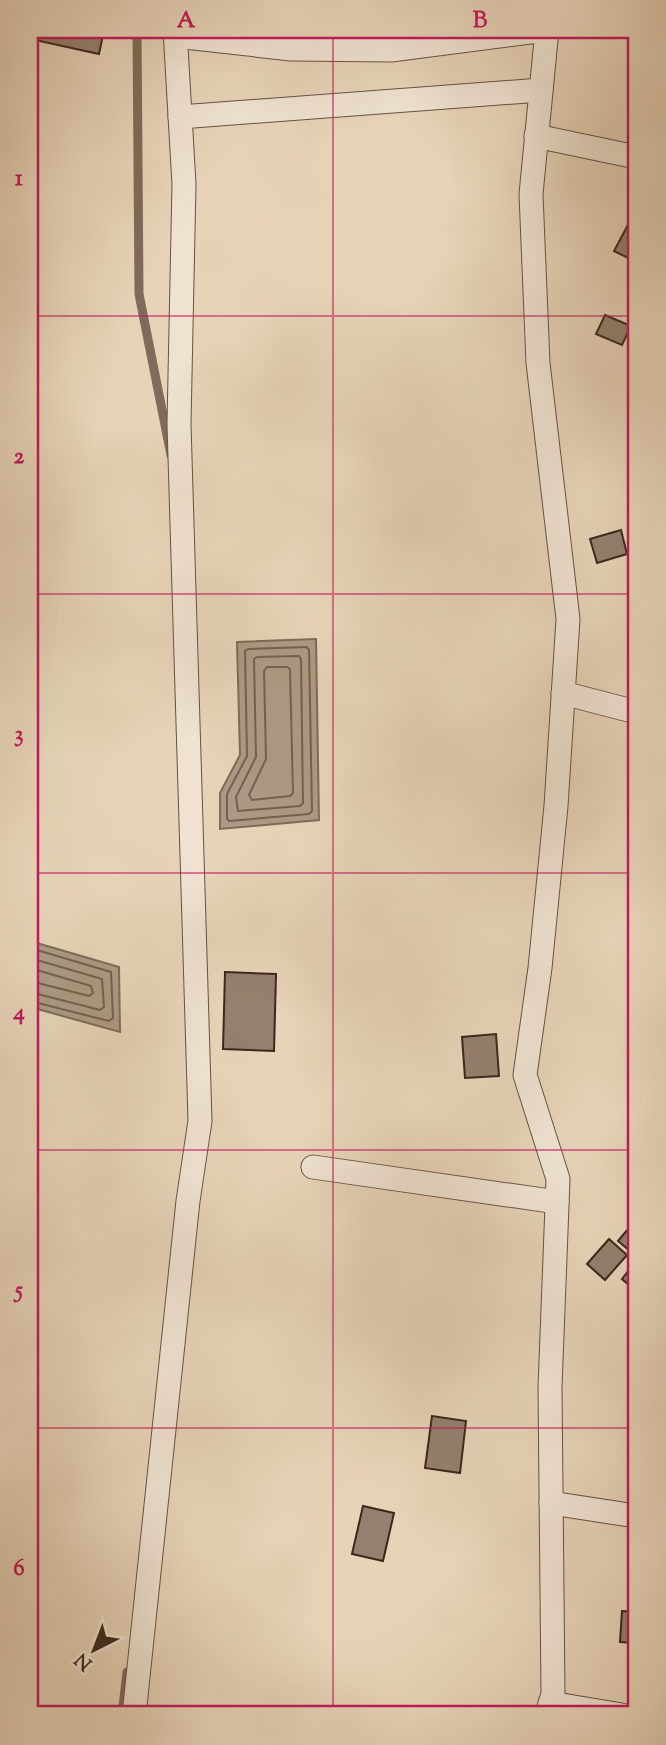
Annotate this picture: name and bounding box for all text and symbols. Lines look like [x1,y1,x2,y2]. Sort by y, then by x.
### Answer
text: A [177,5,196,38]
text: B [473,5,488,38]
text: 1 [15,163,23,196]
text: 2 [14,441,25,474]
text: 3 [14,719,24,752]
text: 4 [12,997,25,1030]
text: 5 [13,1275,23,1308]
text: 6 [13,1553,25,1586]
north arrow [60,1616,130,1686]
text: N [70,1646,99,1676]

